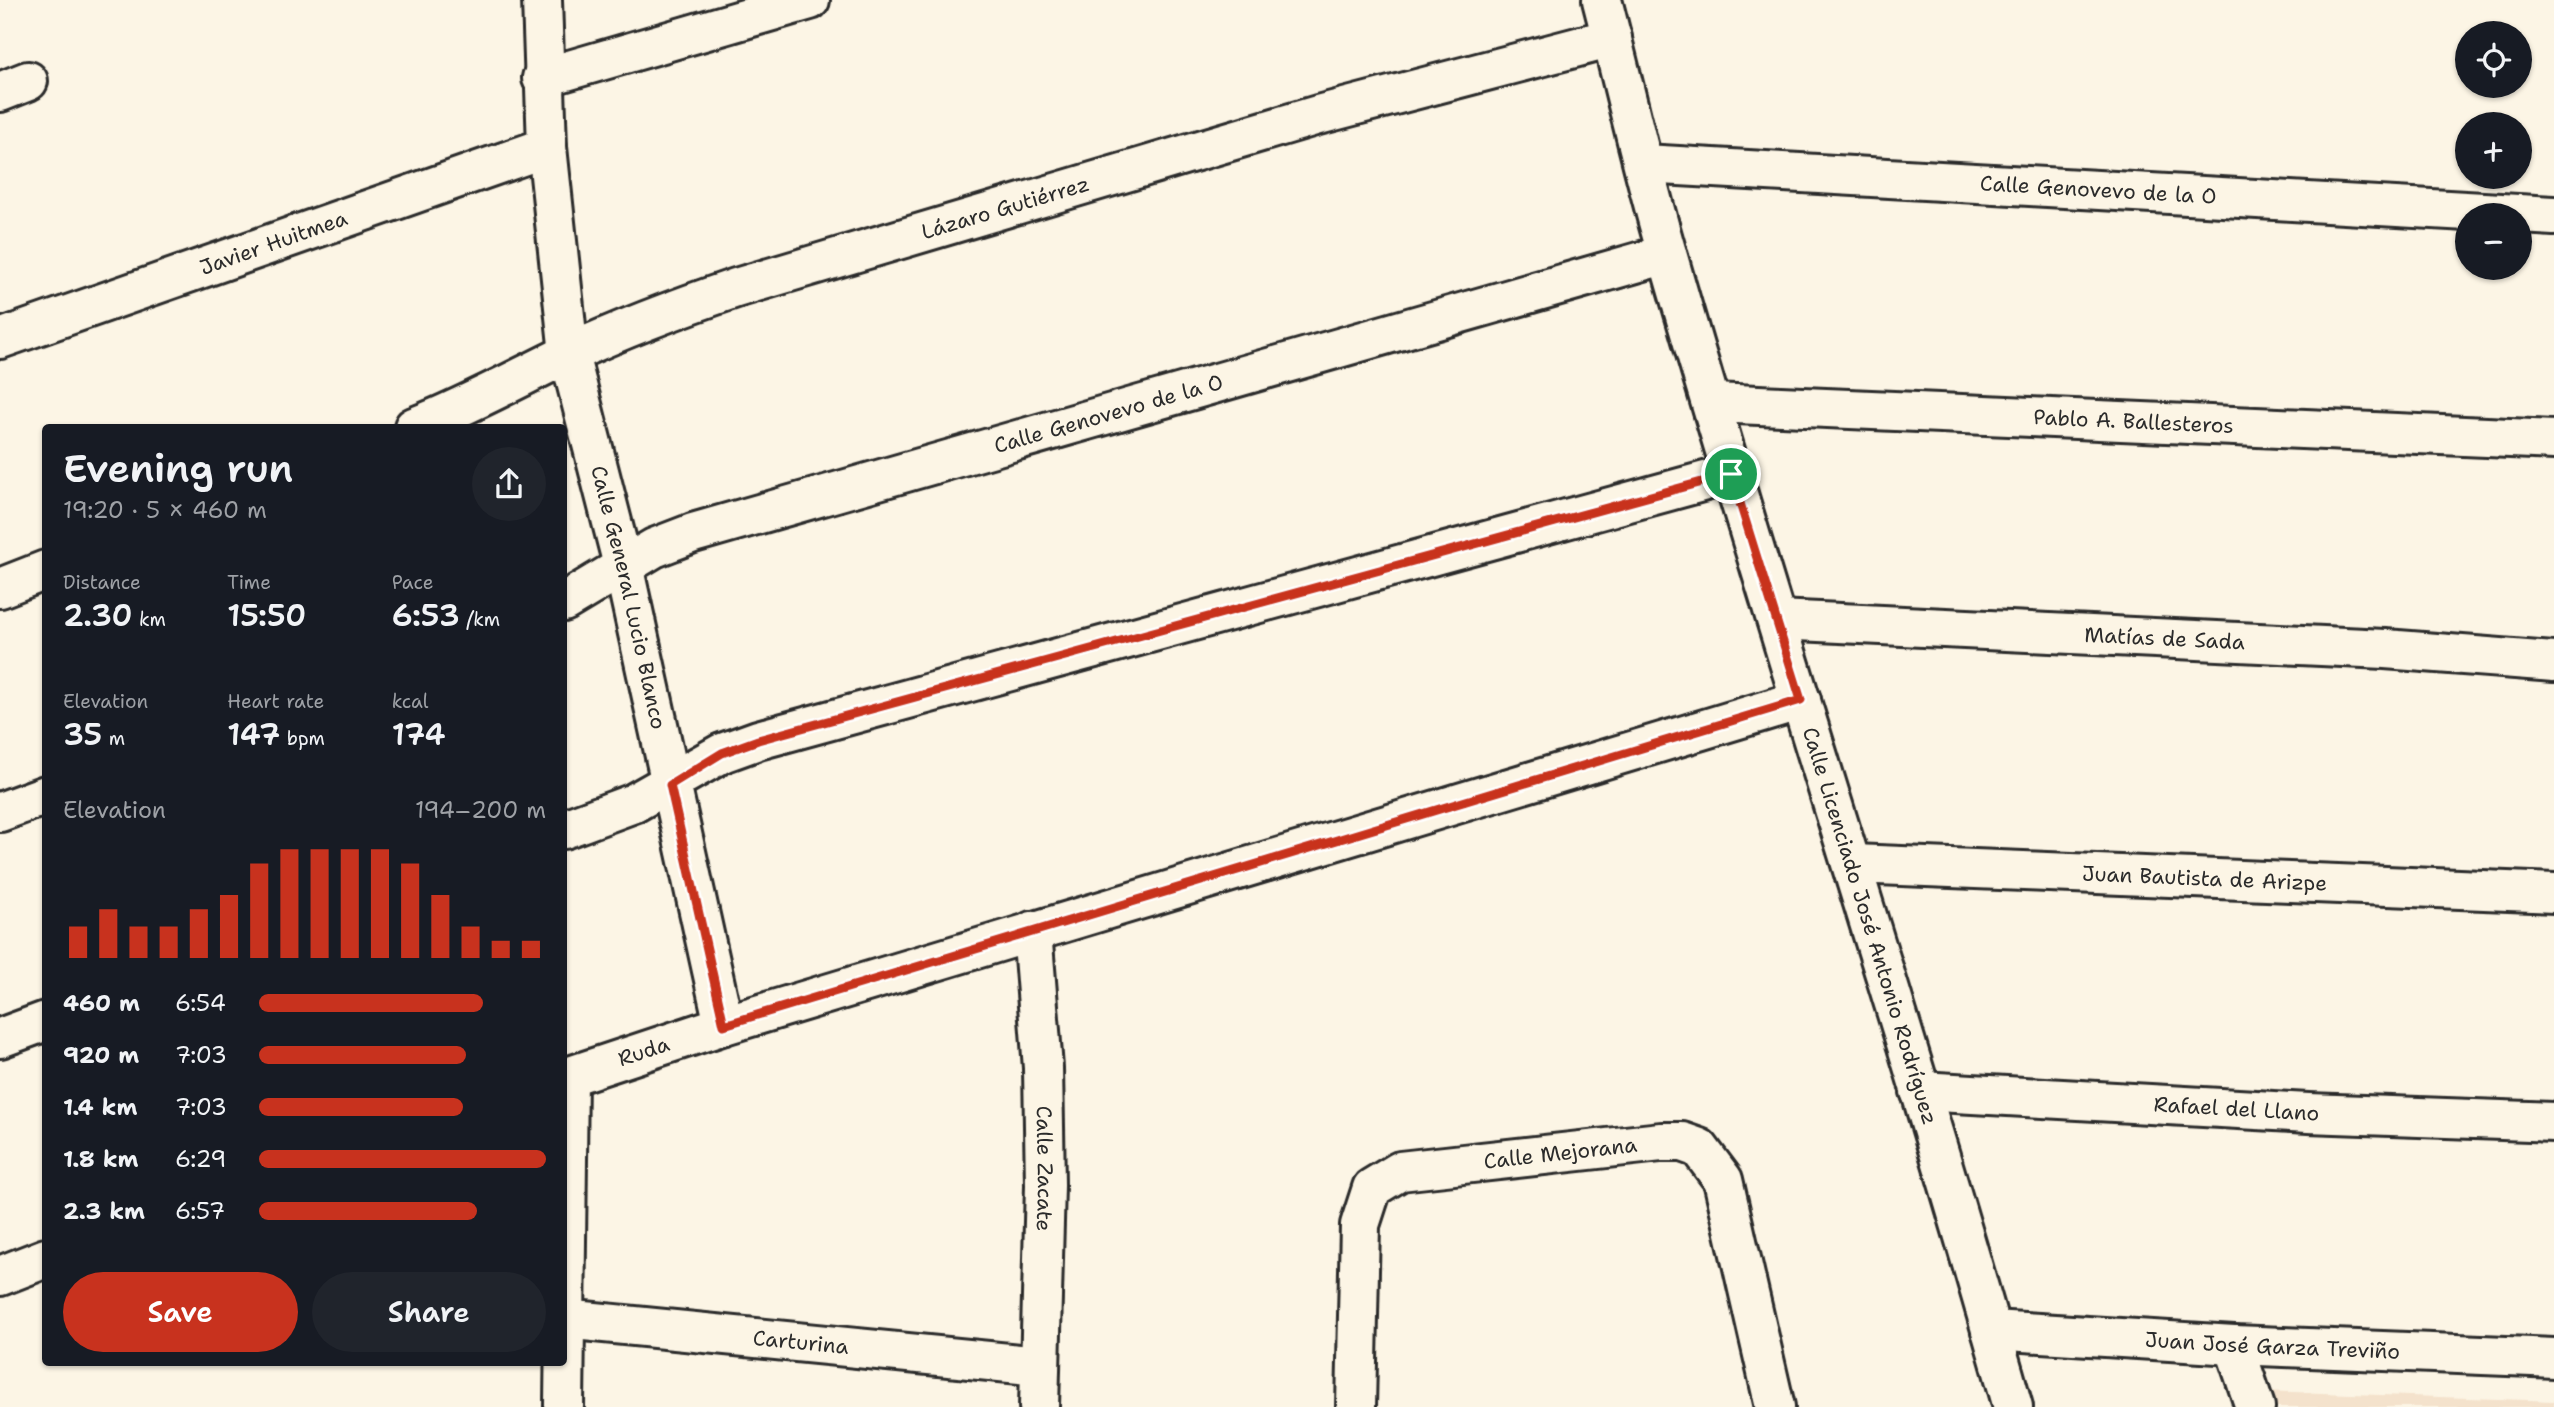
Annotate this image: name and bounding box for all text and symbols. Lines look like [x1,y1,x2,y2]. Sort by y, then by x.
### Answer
map controls [2455,21,2532,280]
button: locate [2455,21,2532,98]
button: + [2455,112,2532,189]
street label: Calle Genovevo de la O [1979,169,2217,211]
street label: Lázaro Gutiérrez [918,170,1093,246]
button: − [2455,203,2532,280]
street label: Javier Huitmea [196,204,351,282]
street label: Calle Genovevo de la O [991,368,1226,460]
street label: Pablo A. Ballesteros [2033,403,2234,440]
text: Evening run [63,443,293,494]
pin [1701,444,1761,504]
button: share [472,447,546,521]
icon: arrive [1712,455,1750,493]
street label: Calle General Lucio Blanco [584,463,673,732]
text: 19:20 · 5 × 460 m [63,495,267,525]
text: Distance [63,570,141,595]
text: Time [227,570,271,595]
text: Pace [392,570,433,595]
text: 2.30 [63,595,133,636]
text: 15:50 [227,595,306,636]
text: 6:53 [392,595,460,636]
text: km [133,607,166,632]
text: /km [460,607,500,632]
street label: Matías de Sada [2084,621,2246,656]
text: Elevation [63,689,148,714]
text: Heart rate [227,689,324,714]
text: kcal [392,689,429,714]
text: 35 [63,714,102,755]
text: 147 [227,714,280,755]
text: 174 [392,714,445,755]
street label: Calle Licenciado José Antonio Rodríguez [1796,724,1944,1128]
text: m [102,726,125,751]
text: bpm [280,726,325,751]
text: Elevation [63,795,166,825]
text: 194–200 m [415,795,546,825]
street label: Juan Bautista de Arizpe [2082,859,2328,898]
text: 460 m [63,988,140,1018]
text: 6:54 [175,988,226,1018]
street label: Ruda [614,1030,673,1073]
text: 920 m [63,1040,139,1070]
text: 7:03 [175,1040,227,1070]
street label: Rafael del Llano [2153,1090,2320,1127]
text: 1.4 km [63,1092,137,1122]
text: 7:03 [175,1092,227,1122]
street label: Calle Zacate [1030,1105,1059,1232]
street label: Calle Mejorana [1482,1131,1638,1176]
text: 1.8 km [63,1144,138,1174]
text: 6:29 [175,1144,226,1174]
text: 2.3 km [63,1196,145,1226]
text: 6:57 [175,1196,225,1226]
button: Save [63,1272,298,1352]
button: Share [312,1272,546,1352]
street label: Carturina [752,1324,850,1361]
street label: Juan José Garza Treviño [2144,1326,2401,1366]

